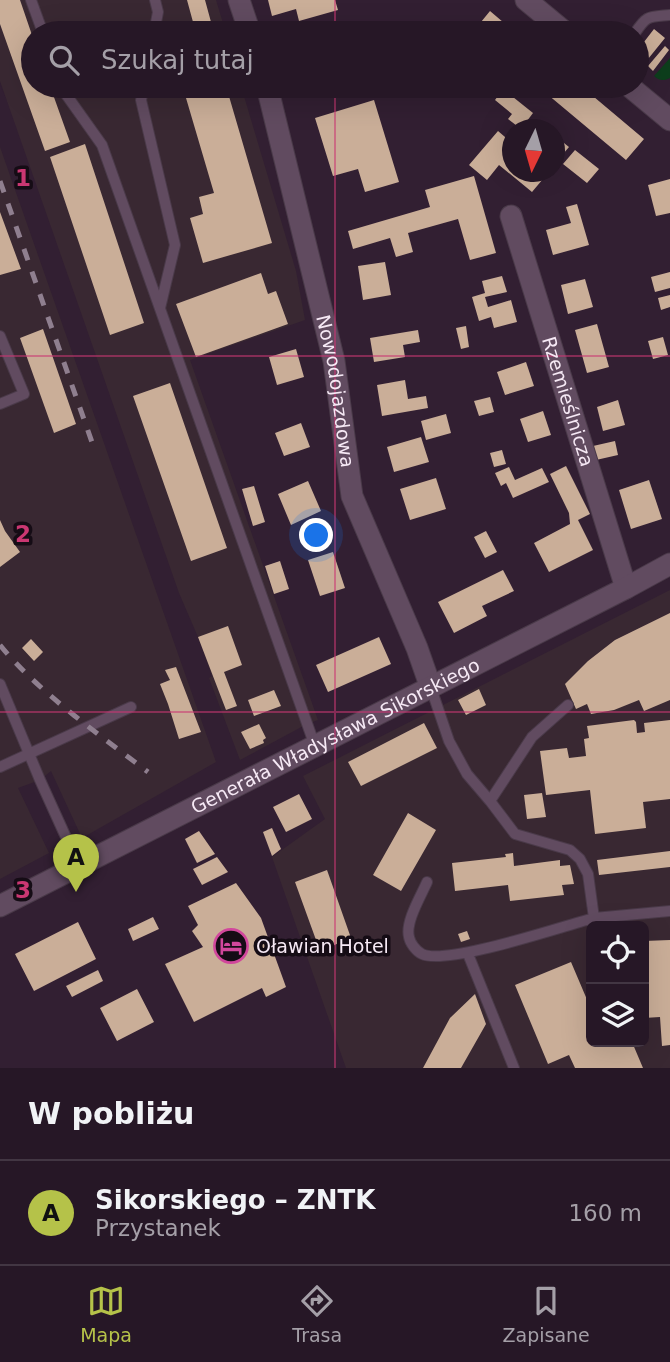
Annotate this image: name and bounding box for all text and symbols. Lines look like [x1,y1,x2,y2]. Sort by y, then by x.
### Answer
search box [21,21,649,98]
icon: search [45,41,83,79]
text: Szukaj tutaj [101,45,254,75]
north arrow [502,119,565,182]
text: 1 [15,165,31,191]
street label: Nowodojazdowa [312,312,359,469]
street label: Rzemieślnicza [538,334,599,469]
your location [299,518,333,552]
text: 2 [15,521,31,547]
street label: Generała Władysława Sikorskiego [187,653,483,818]
pin: A [53,834,99,892]
text: 3 [15,877,31,903]
map controls [586,921,649,1047]
button: locate [586,921,649,984]
hotel icon: Oławian Hotel [212,927,250,965]
place label: Oławian Hotel [256,935,389,957]
button: layers [586,984,649,1047]
text: W pobliżu [28,1096,194,1131]
text: Sikorskiego – ZNTK [95,1185,375,1215]
text: A [42,1200,60,1226]
text: 160 m [568,1200,642,1226]
text: Przystanek [95,1215,221,1241]
tab: Mapa [80,1282,132,1346]
tab: Trasa [292,1282,342,1346]
tab: Zapisane [503,1282,590,1346]

